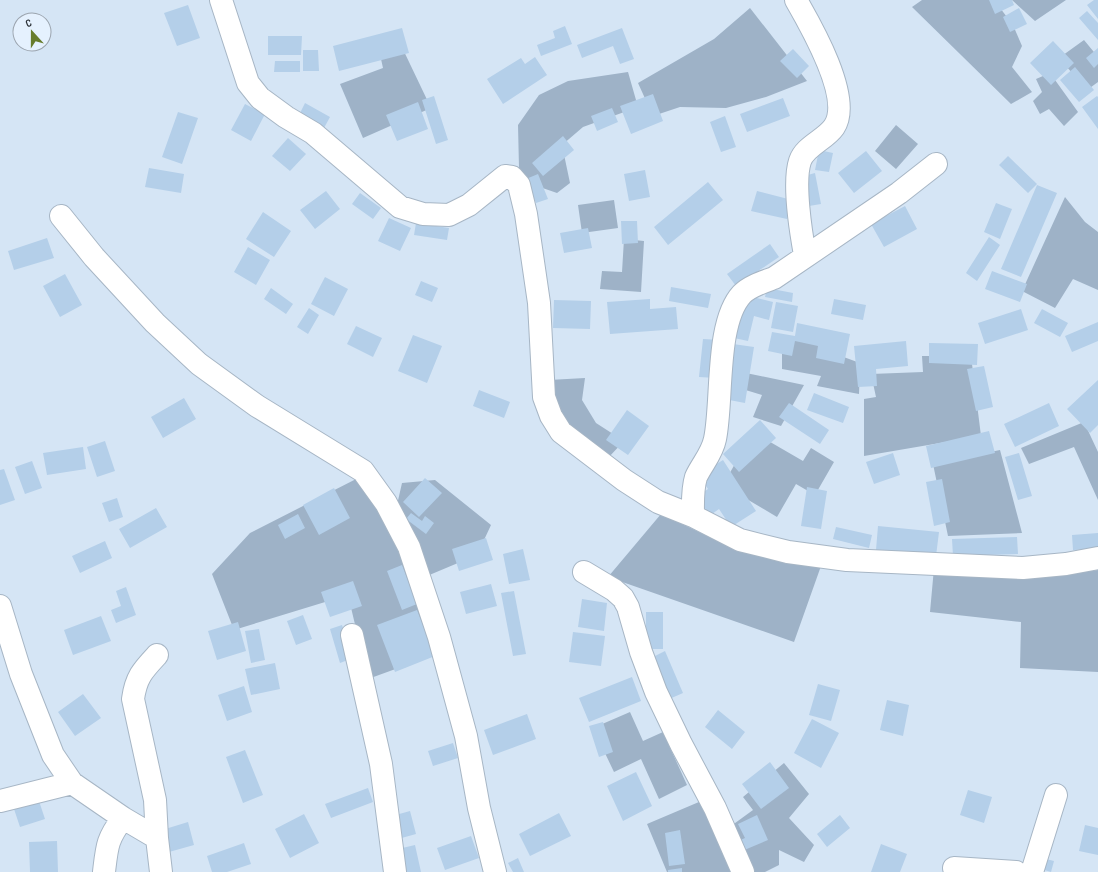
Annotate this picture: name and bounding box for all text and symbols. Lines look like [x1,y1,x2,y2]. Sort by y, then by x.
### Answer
north arrow [12,12,52,52]
text: С [24,16,34,30]

